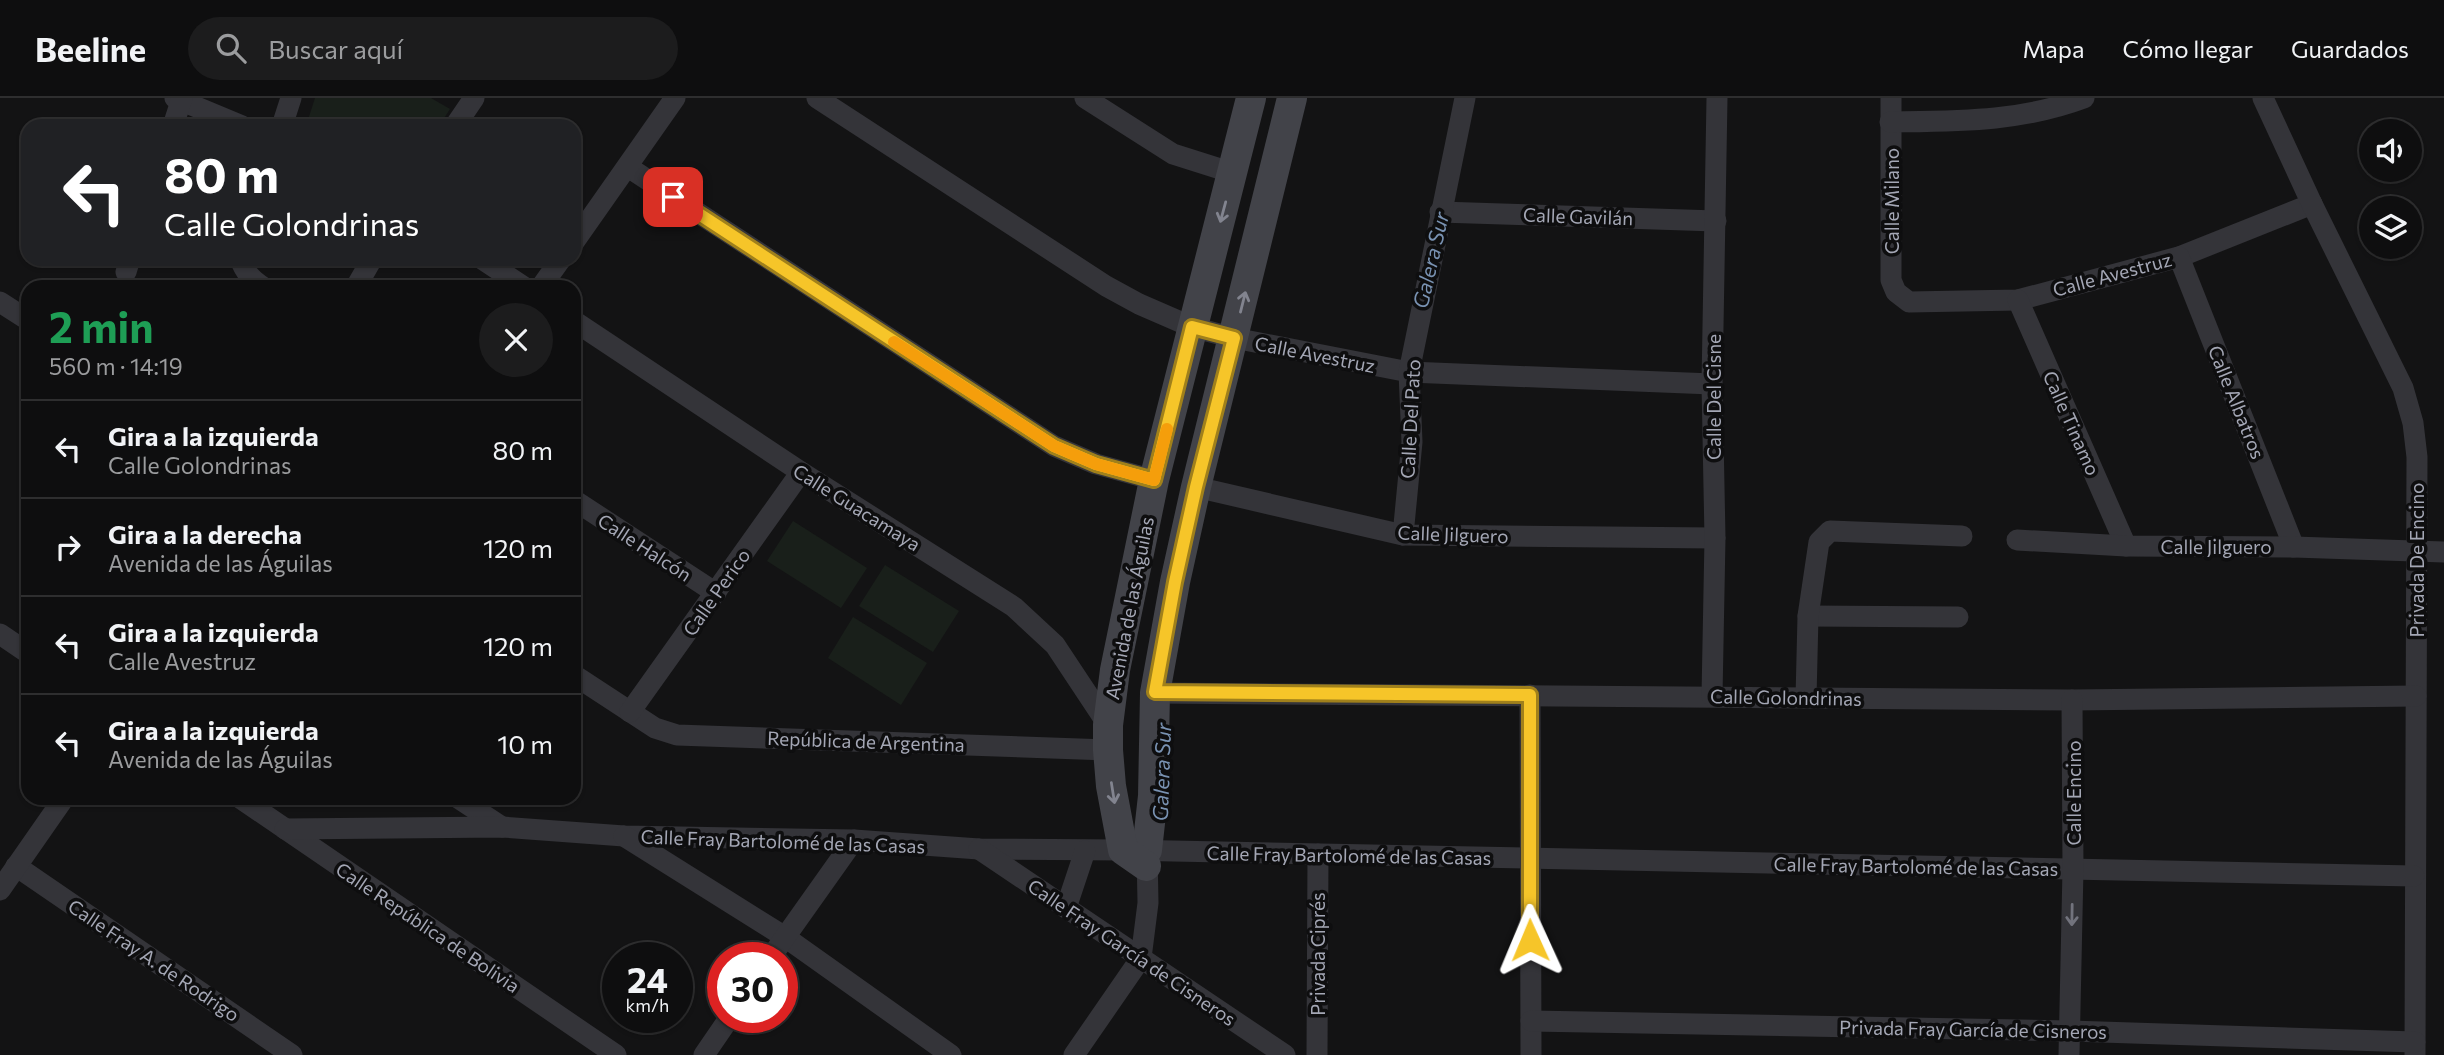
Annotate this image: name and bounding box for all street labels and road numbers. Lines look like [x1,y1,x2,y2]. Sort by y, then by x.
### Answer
street label: Calle Milano [1880,148,1903,254]
street label: Calle Gavilán [1523,203,1633,229]
street label: Calle Avestruz [2050,247,2174,301]
street label: Calle Avestruz [1253,331,1377,377]
street label: Calle Del Cisne [1702,334,1725,460]
street label: Calle Albatros [2204,342,2270,462]
street label: Calle Del Pato [1395,359,1425,479]
street label: Calle Tinamo [2039,367,2105,479]
street label: Calle Guacamaya [789,459,925,555]
street label: Privada De Encino [2405,483,2428,637]
street label: Calle Halcón [594,508,696,586]
street label: Avenida de las Águilas [1100,515,1158,701]
street label: Calle Jilguero [1397,521,1509,547]
street label: Calle Jilguero [2160,535,2272,558]
street label: Calle Perico [678,544,754,640]
street label: Calle Golondrinas [1710,684,1862,710]
street label: República de Argentina [767,726,965,756]
street label: Calle Encino [2062,741,2085,845]
street label: Calle Fray Bartolomé de las Casas [640,825,926,857]
street label: Calle Fray Bartolomé de las Casas [1207,841,1491,869]
street label: Calle Fray Bartolomé de las Casas [1774,852,2058,880]
street label: Calle República de Bolivia [332,857,524,997]
street label: Calle Fray García de Cisneros [1024,874,1240,1030]
street label: Privada Ciprés [1306,892,1329,1016]
street label: Calle Fray A. de Rodrigo [64,894,244,1026]
street label: Privada Fray García de Cisneros [1839,1015,2107,1043]

